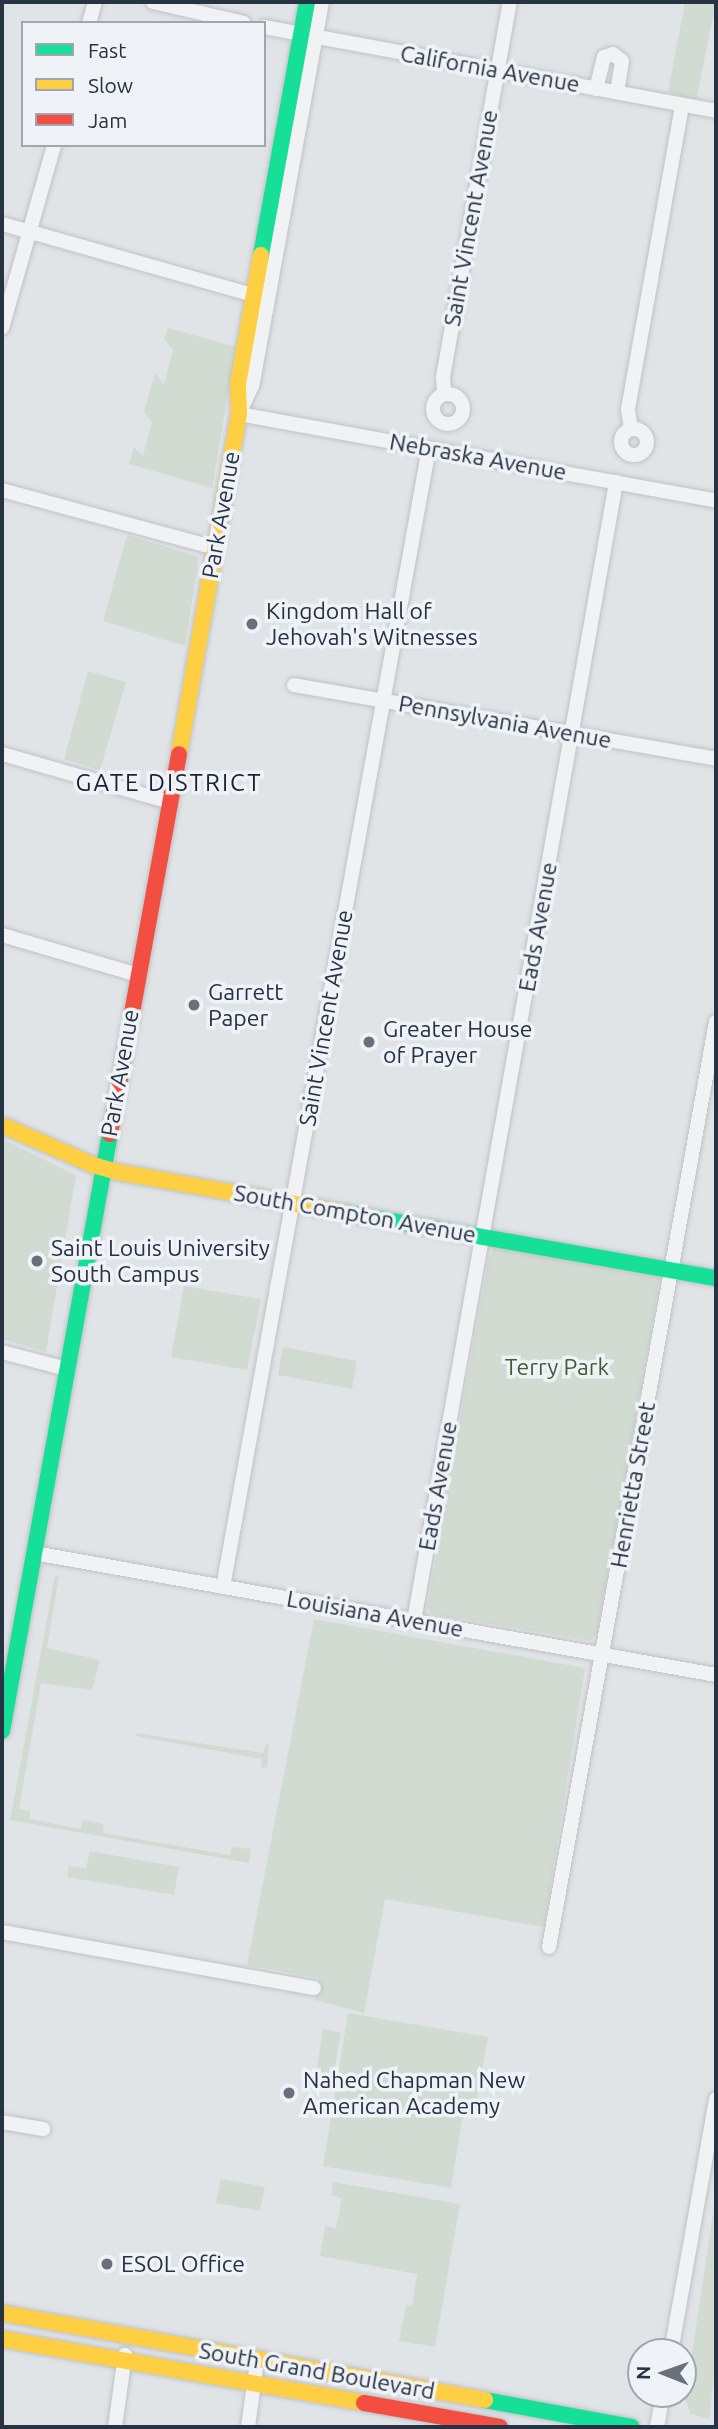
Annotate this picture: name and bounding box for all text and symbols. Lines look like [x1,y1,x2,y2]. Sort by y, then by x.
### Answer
legend [21,21,266,147]
text: Fast [88,38,126,62]
street label: California Avenue [398,40,582,98]
text: Slow [88,73,133,97]
text: Jam [88,108,127,132]
street label: Saint Vincent Avenue [438,108,504,328]
street label: Nebraska Avenue [387,428,569,486]
street label: Park Avenue [196,449,246,581]
place label: Kingdom Hall of Jehovah's Witnesses [266,597,478,651]
marker: Kingdom Hall of Jehovah's Witnesses [244,616,260,632]
street label: Pennsylvania Avenue [396,690,614,754]
district label: GATE DISTRICT [77,769,261,797]
street label: Eads Avenue [513,860,563,994]
street label: Saint Vincent Avenue [293,908,359,1128]
place label: Garrett Paper [208,978,283,1032]
marker: Garrett Paper [186,997,202,1013]
street label: Park Avenue [95,1007,145,1139]
place label: Greater House of Prayer [383,1015,532,1069]
marker: Greater House of Prayer [361,1034,377,1050]
street label: South Compton Avenue [232,1179,478,1249]
place label: Saint Louis University South Campus [51,1234,270,1288]
marker: Saint Louis University South Campus [29,1253,45,1269]
park label: Terry Park [505,1353,609,1381]
street label: Henrietta Street [605,1400,661,1570]
street label: Eads Avenue [413,1419,463,1553]
street label: Louisiana Avenue [284,1585,466,1643]
place label: Nahed Chapman New American Academy [303,2066,525,2120]
marker: Nahed Chapman New American Academy [281,2085,297,2101]
place label: ESOL Office [121,2250,245,2278]
marker: ESOL Office [99,2256,115,2272]
street label: South Grand Boulevard [197,2337,437,2405]
north arrow [627,2338,697,2408]
text: N [632,2365,654,2380]

